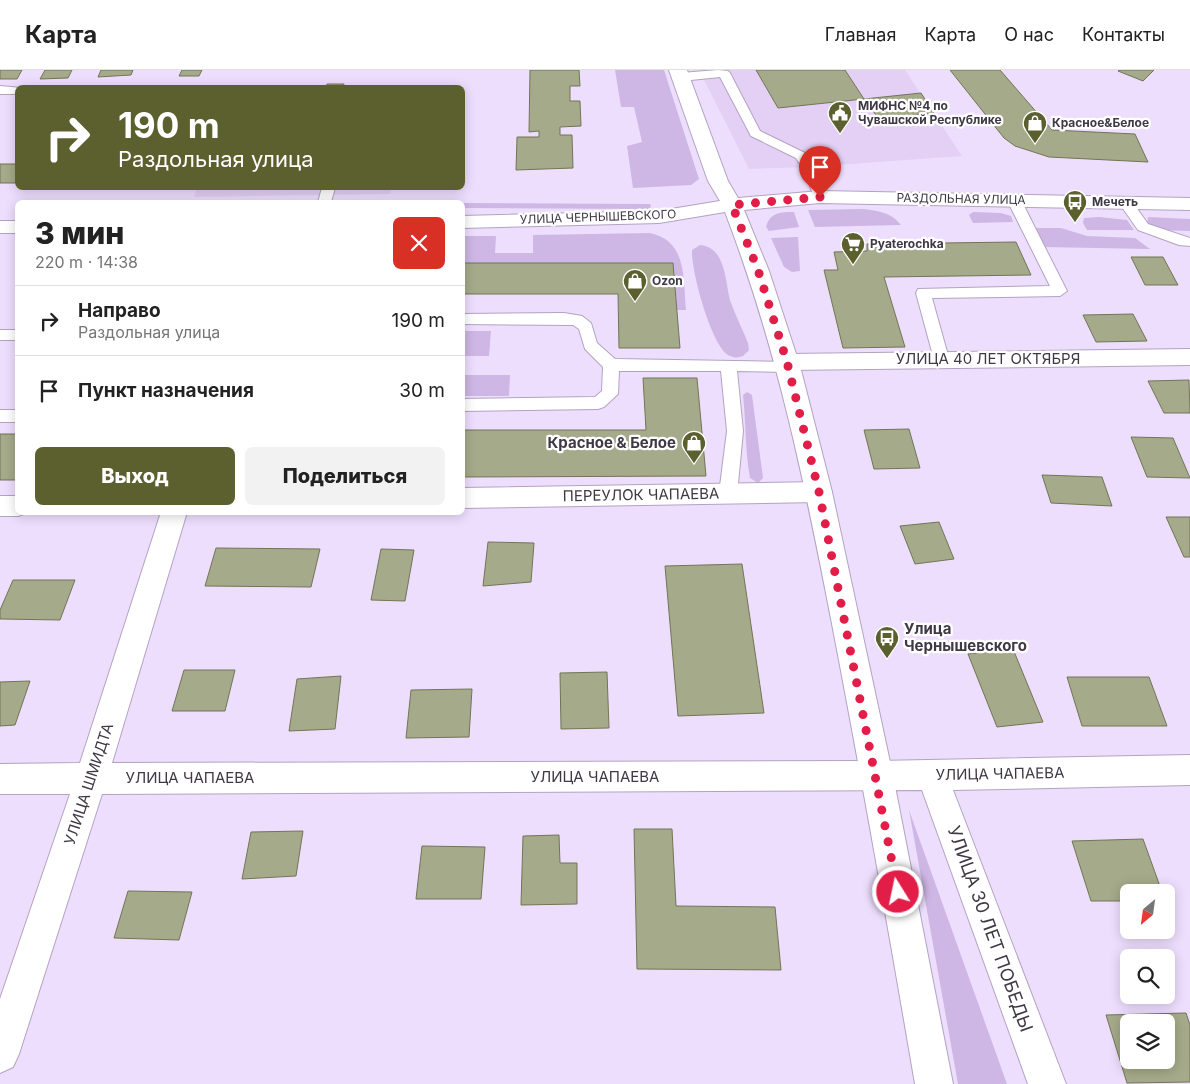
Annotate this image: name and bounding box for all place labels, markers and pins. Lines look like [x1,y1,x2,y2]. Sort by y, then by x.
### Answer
place label: МИФНС №4 по Чувашской Республике [858,98,1002,127]
public building icon: МИФНС №4 по Чувашской Республике [827,100,853,134]
shop icon: Красное&Белое [1022,110,1048,144]
place label: Красное&Белое [1052,115,1149,130]
pin [799,146,841,197]
bus stop icon: Мечеть [1062,189,1088,223]
place label: Мечеть [1092,194,1138,209]
supermarket icon: Pyaterochka [840,231,866,265]
place label: Pyaterochka [870,236,944,251]
shop icon: Ozon [622,268,648,302]
place label: Ozon [652,273,683,288]
shop icon: Красное & Белое [681,430,707,464]
place label: Красное & Белое [548,433,676,452]
place label: Улица Чернышевского [904,619,1027,655]
bus stop icon: Улица Чернышевского [874,625,900,659]

